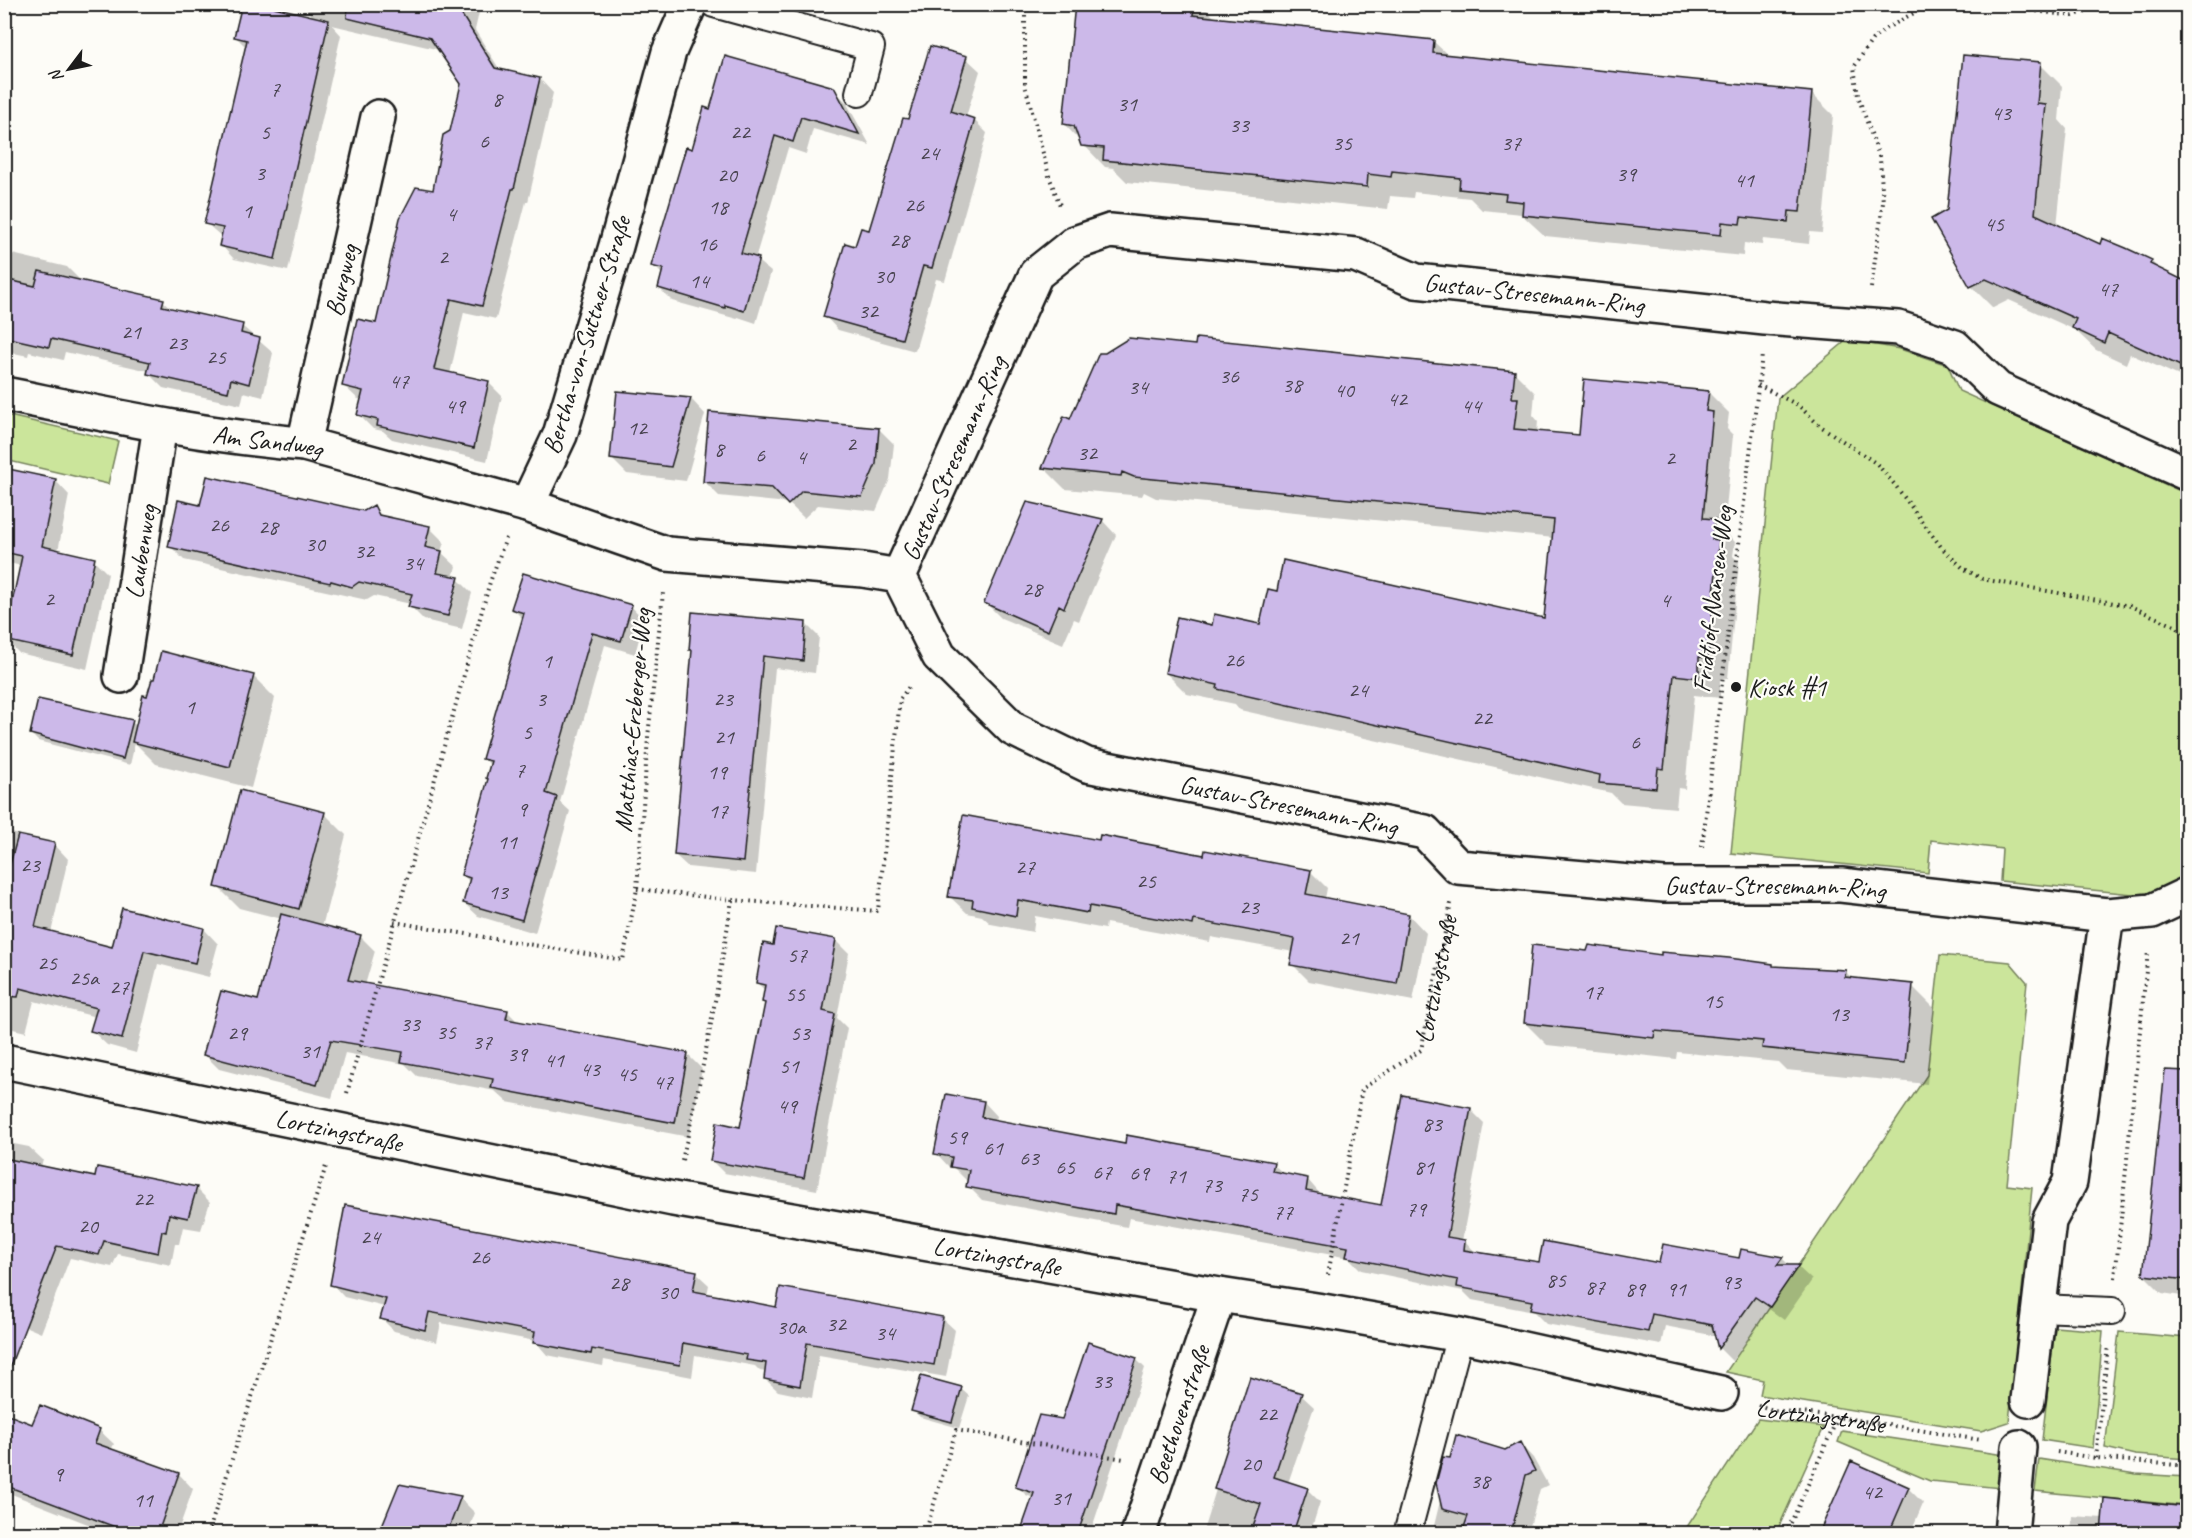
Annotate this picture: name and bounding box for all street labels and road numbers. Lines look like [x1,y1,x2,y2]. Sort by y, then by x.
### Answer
street label: Bertha-von-Suttner-Straße [535,210,639,458]
street label: Burgweg [317,239,366,319]
street label: Gustav-Stresemann-Ring [1422,266,1647,322]
street label: Gustav-Stresemann-Ring [893,349,1014,566]
street label: Am Sandweg [210,418,328,466]
street label: Laubenweg [117,501,165,601]
street label: Fridtjof-Nansen-Weg [1685,502,1741,694]
street label: Matthias-Erzberger-Weg [606,605,659,833]
street label: Gustav-Stresemann-Ring [1177,768,1402,844]
street label: Gustav-Stresemann-Ring [1665,869,1889,907]
street label: Lortzingstraße [1407,911,1465,1046]
street label: Lortzingstraße [273,1101,408,1160]
street label: Lortzingstraße [931,1229,1066,1284]
street label: Beethovenstraße [1140,1338,1219,1489]
street label: Lortzingstraße [1752,1390,1890,1442]

